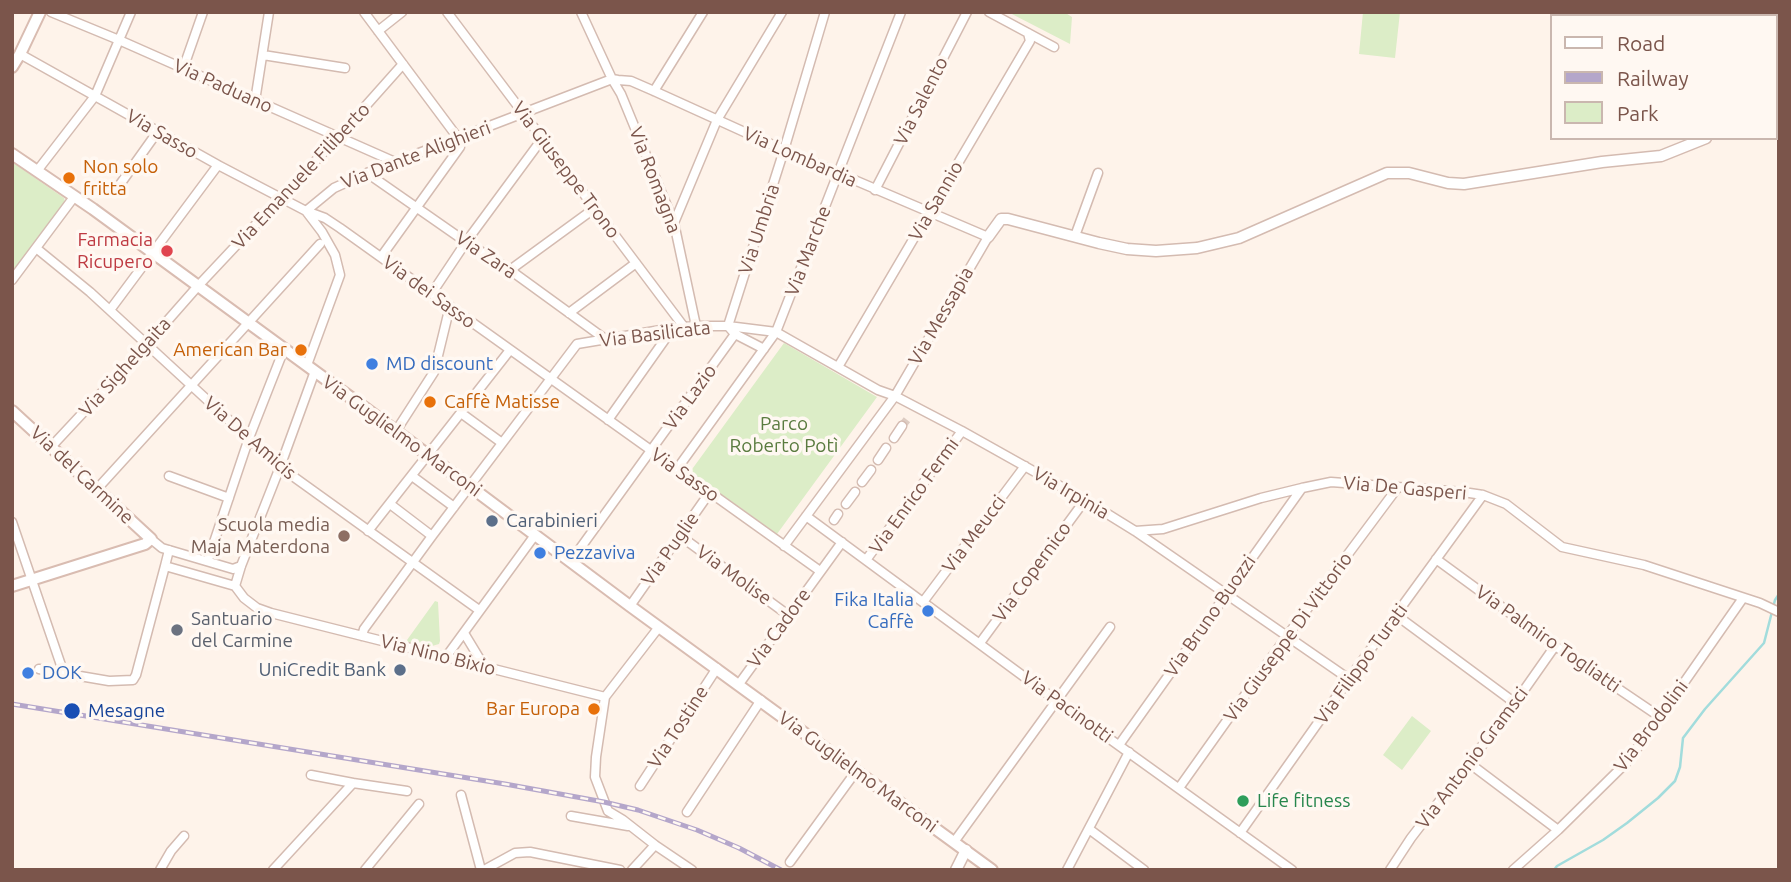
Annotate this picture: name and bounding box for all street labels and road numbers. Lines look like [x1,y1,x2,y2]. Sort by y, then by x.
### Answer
street label: Via Salento [889,53,953,149]
street label: Via Paduano [170,54,276,118]
street label: Via Giuseppe Trono [507,97,625,243]
street label: Via Emanuele Filiberto [227,98,375,254]
street label: Via Sasso [122,104,202,164]
street label: Via Dante Alighieri [338,116,494,194]
street label: Via Lombardia [740,122,860,192]
street label: Via Romagna [624,124,686,236]
street label: Via Sannio [904,157,968,245]
street label: Via Umbria [734,181,784,277]
street label: Via Marche [780,203,836,299]
street label: Via Zara [451,226,521,284]
street label: Via dei Sasso [378,251,480,333]
street label: Via Messapia [904,263,978,369]
street label: Via Sighelgaita [74,313,176,421]
street label: Via Basilicata [598,316,712,352]
street label: Via Lazio [659,360,721,434]
street label: Via Guglielmo Marconi [318,370,486,502]
street label: Via De Amicis [199,392,301,484]
street label: Via del Carmine [25,421,139,529]
street label: Via Enrico Fermi [864,434,964,558]
street label: Via Sasso [646,443,724,507]
street label: Via Irpinia [1029,462,1113,524]
street label: Via De Gasperi [1342,471,1468,505]
street label: Via Meucci [937,491,1011,577]
street label: Via Puglie [636,508,704,590]
street label: Via Copernico [988,517,1076,627]
street label: Via Molise [692,540,776,610]
street label: Via Giuseppe Di Vittorio [1219,548,1357,726]
street label: Via Bruno Buozzi [1159,551,1261,681]
street label: Via Palmiro Togliatti [1471,580,1625,698]
street label: Via Cadore [743,584,815,672]
street label: Via Filippo Turati [1310,599,1412,729]
street label: Via Nino Bixio [378,630,498,680]
street label: Via Pacinotti [1017,666,1117,748]
street label: Via Brodolini [1609,676,1693,776]
street label: Via Tostine [643,681,713,773]
street label: Via Antonio Gramsci [1411,683,1533,833]
street label: Via Guglielmo Marconi [774,706,942,838]

